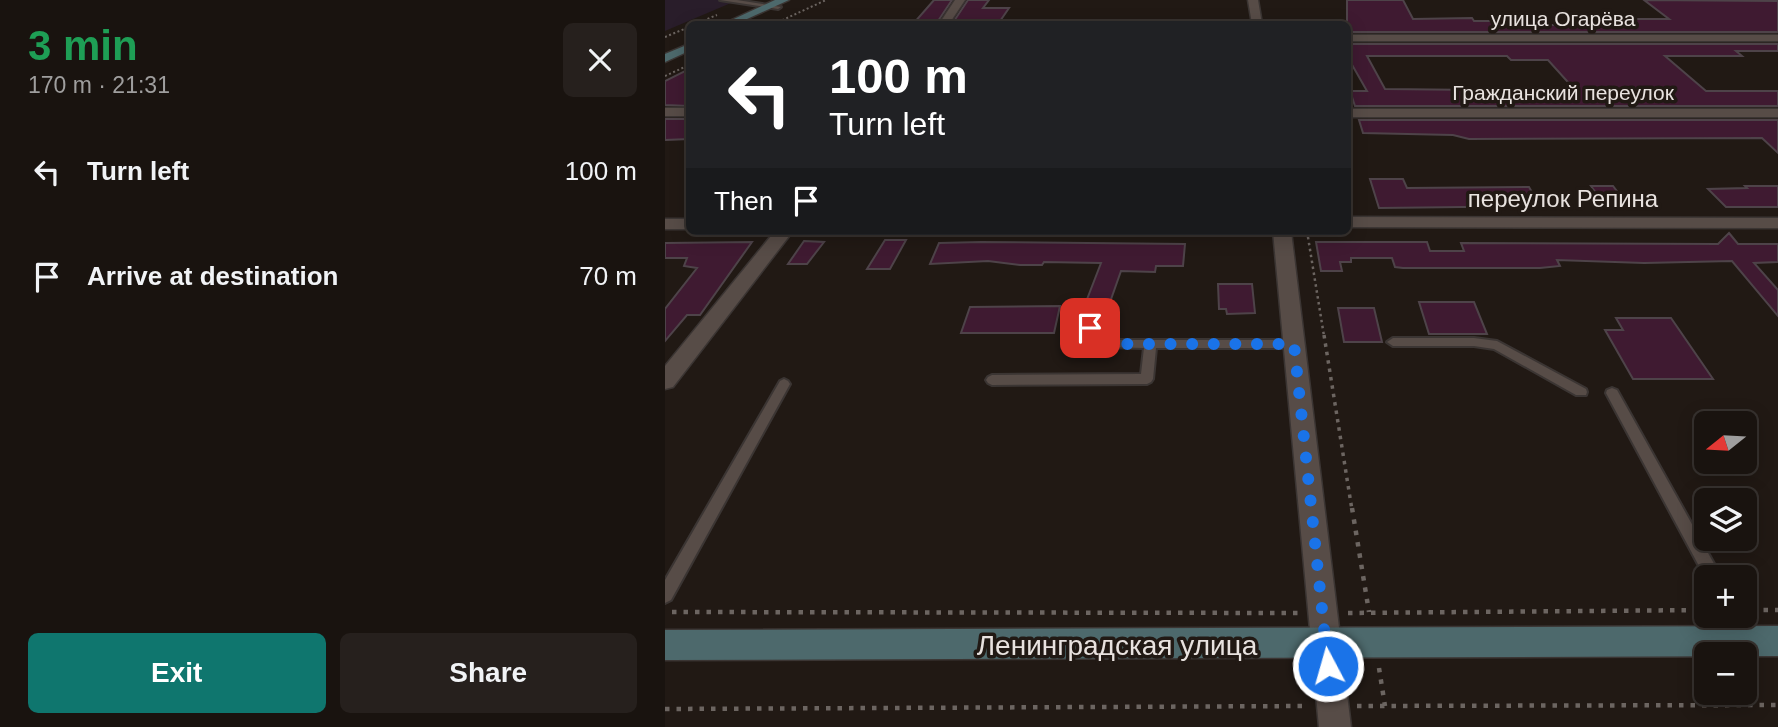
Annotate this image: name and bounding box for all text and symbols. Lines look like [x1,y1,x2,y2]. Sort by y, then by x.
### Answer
street label: улица Огарёва [1491,7,1636,30]
text: 3 min [28,22,138,69]
button: close [563,23,637,97]
icon: left [714,49,805,140]
text: 100 m [829,49,968,103]
text: 170 m · 21:31 [28,72,170,98]
street label: Гражданский переулок [1452,81,1675,104]
text: Turn left [829,106,945,142]
icon: left [28,153,66,191]
text: Turn left [87,156,189,186]
text: 100 m [565,156,637,186]
icon: arrive [787,182,825,220]
street label: переулок Репина [1468,185,1659,212]
text: Then [714,186,773,216]
icon: arrive [28,258,66,296]
text: Arrive at destination [87,261,338,291]
text: 70 m [579,261,637,291]
pin [1060,298,1120,358]
icon: arrive [1071,309,1109,347]
north arrow [1694,411,1757,474]
map controls [1694,411,1757,705]
button: layers [1694,488,1757,551]
button: + [1694,565,1757,628]
position arrow [1291,629,1365,703]
street label: Ленинградская улица [977,630,1258,661]
button: Exit [28,633,326,713]
button: Share [340,633,637,713]
button: − [1694,642,1757,705]

